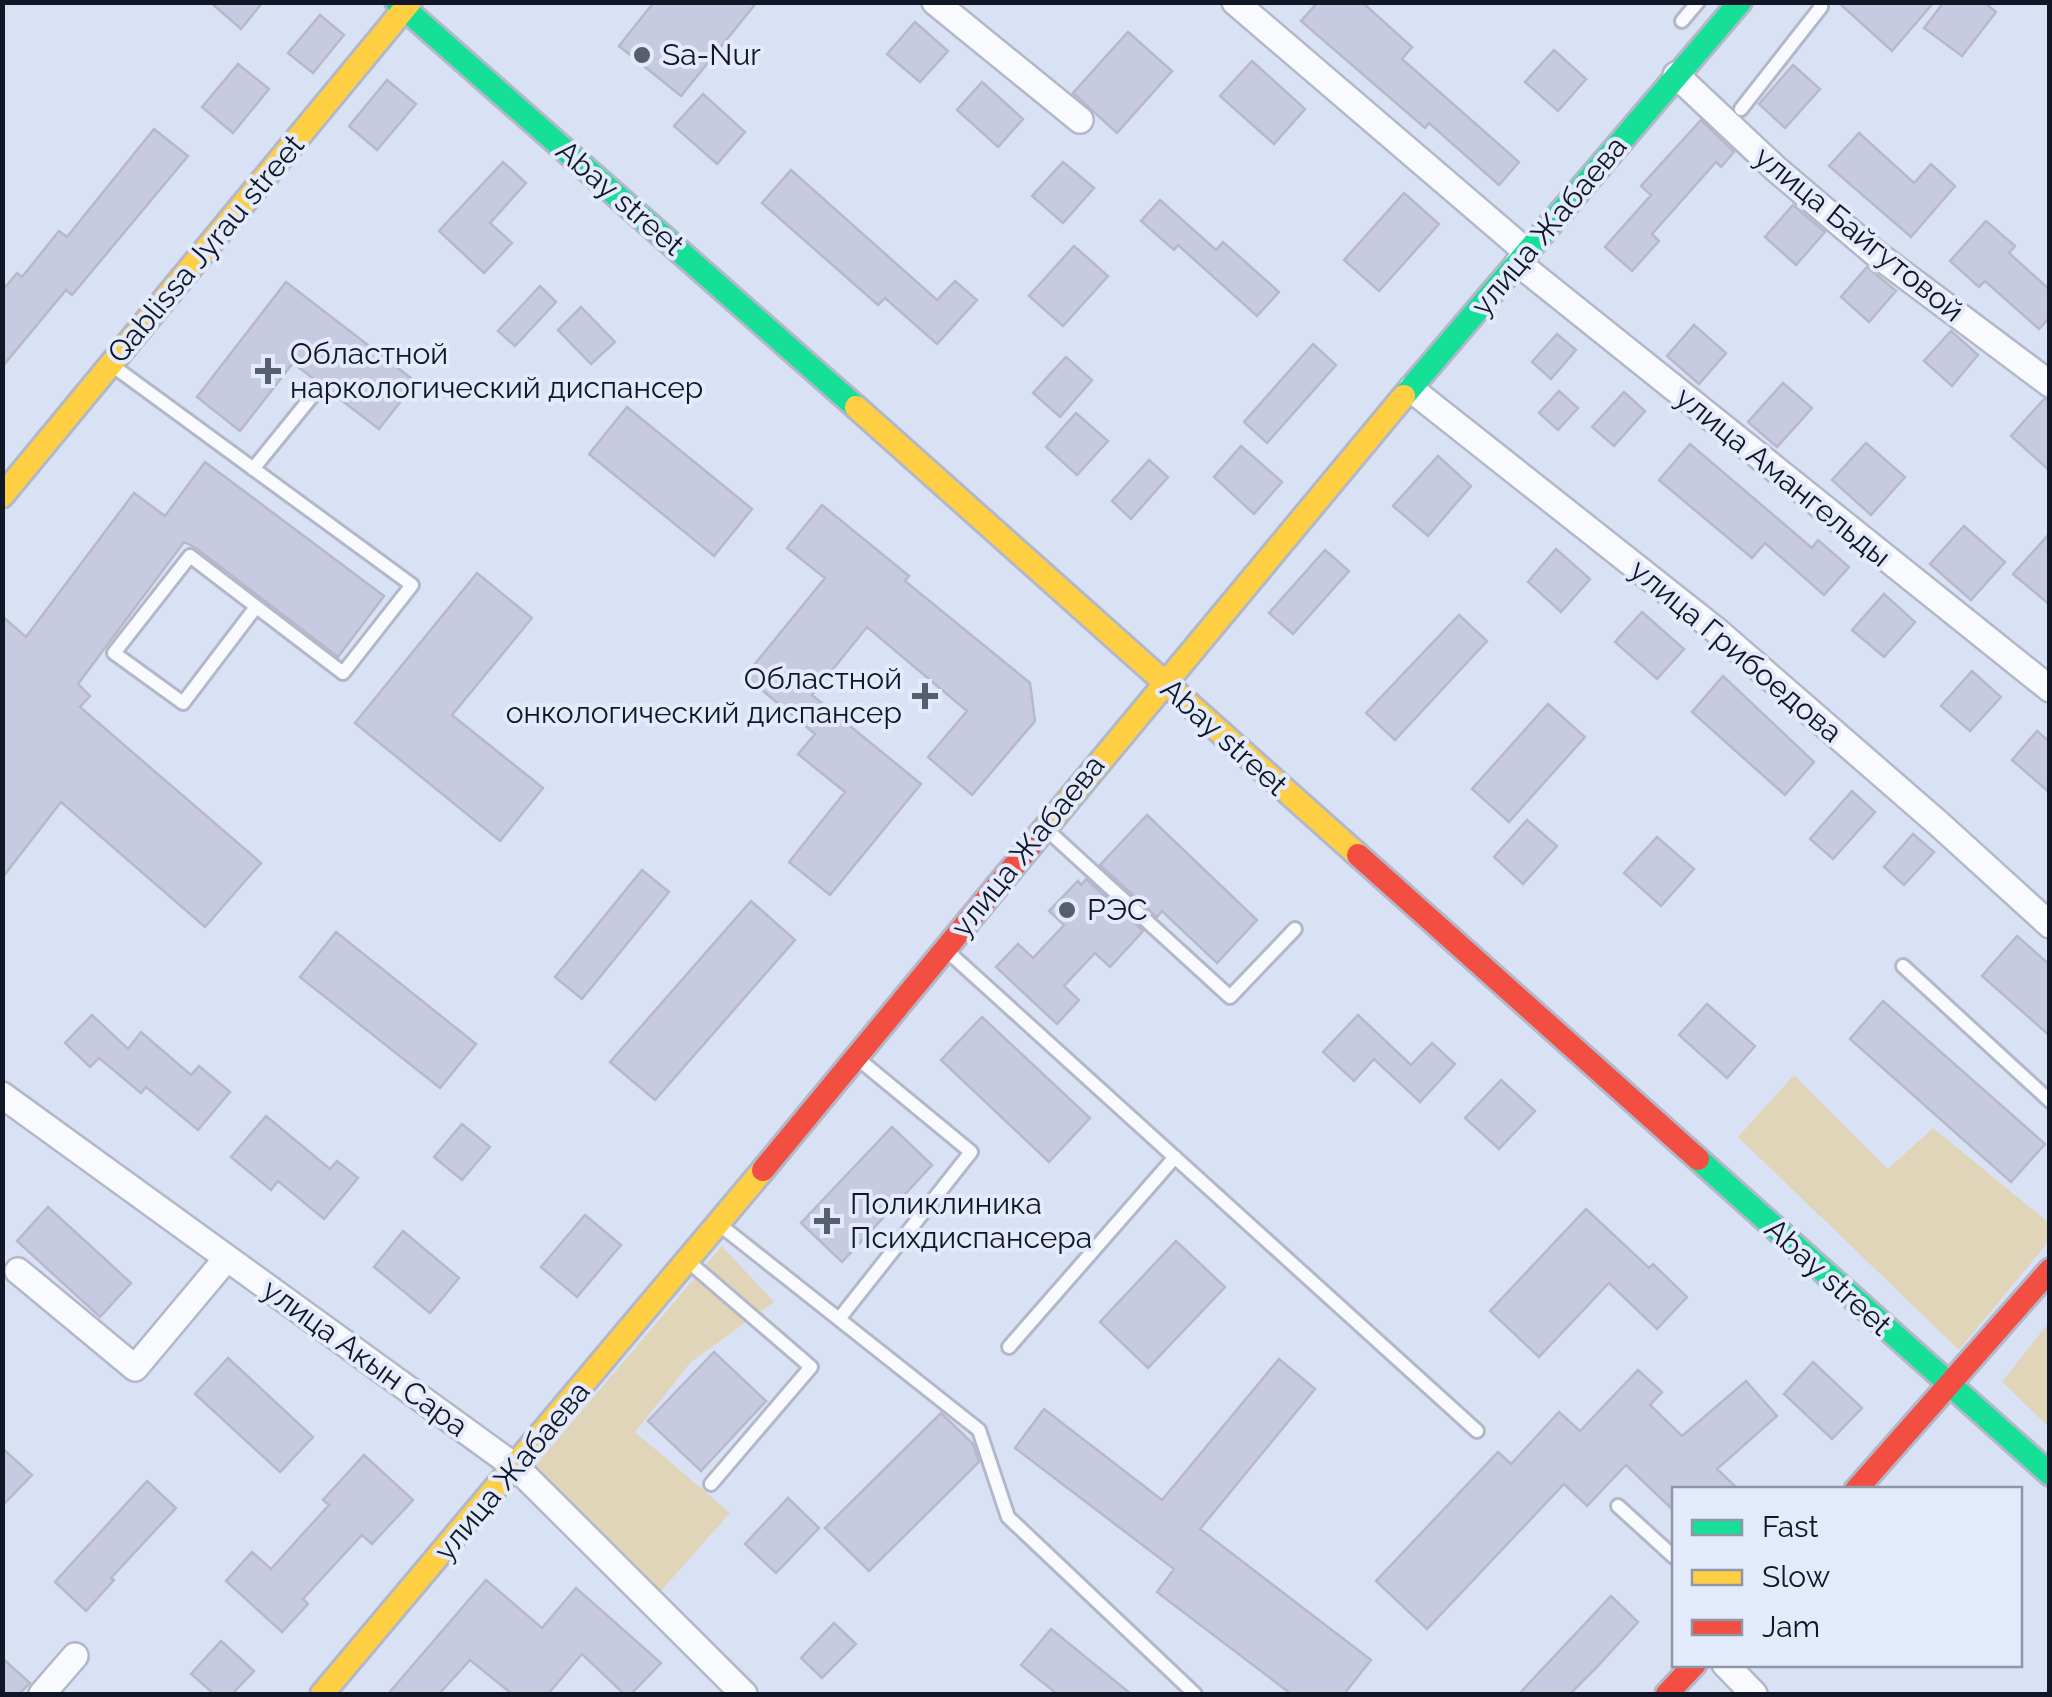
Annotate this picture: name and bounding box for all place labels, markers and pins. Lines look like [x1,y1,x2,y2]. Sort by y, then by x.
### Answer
place label: Sa-Nur [662,37,761,72]
marker: Sa-Nur [631,44,653,66]
place label: Областной наркологический диспансер [290,336,703,405]
marker: Областной наркологический диспансер [255,358,281,384]
place label: Областной онкологический диспансер [506,661,902,730]
marker: Областной онкологический диспансер [912,683,938,709]
place label: РЭС [1087,892,1148,927]
marker: РЭС [1056,899,1078,921]
place label: Поликлиника Психдиспансера [850,1186,1092,1255]
marker: Поликлиника Психдиспансера [814,1208,840,1234]

